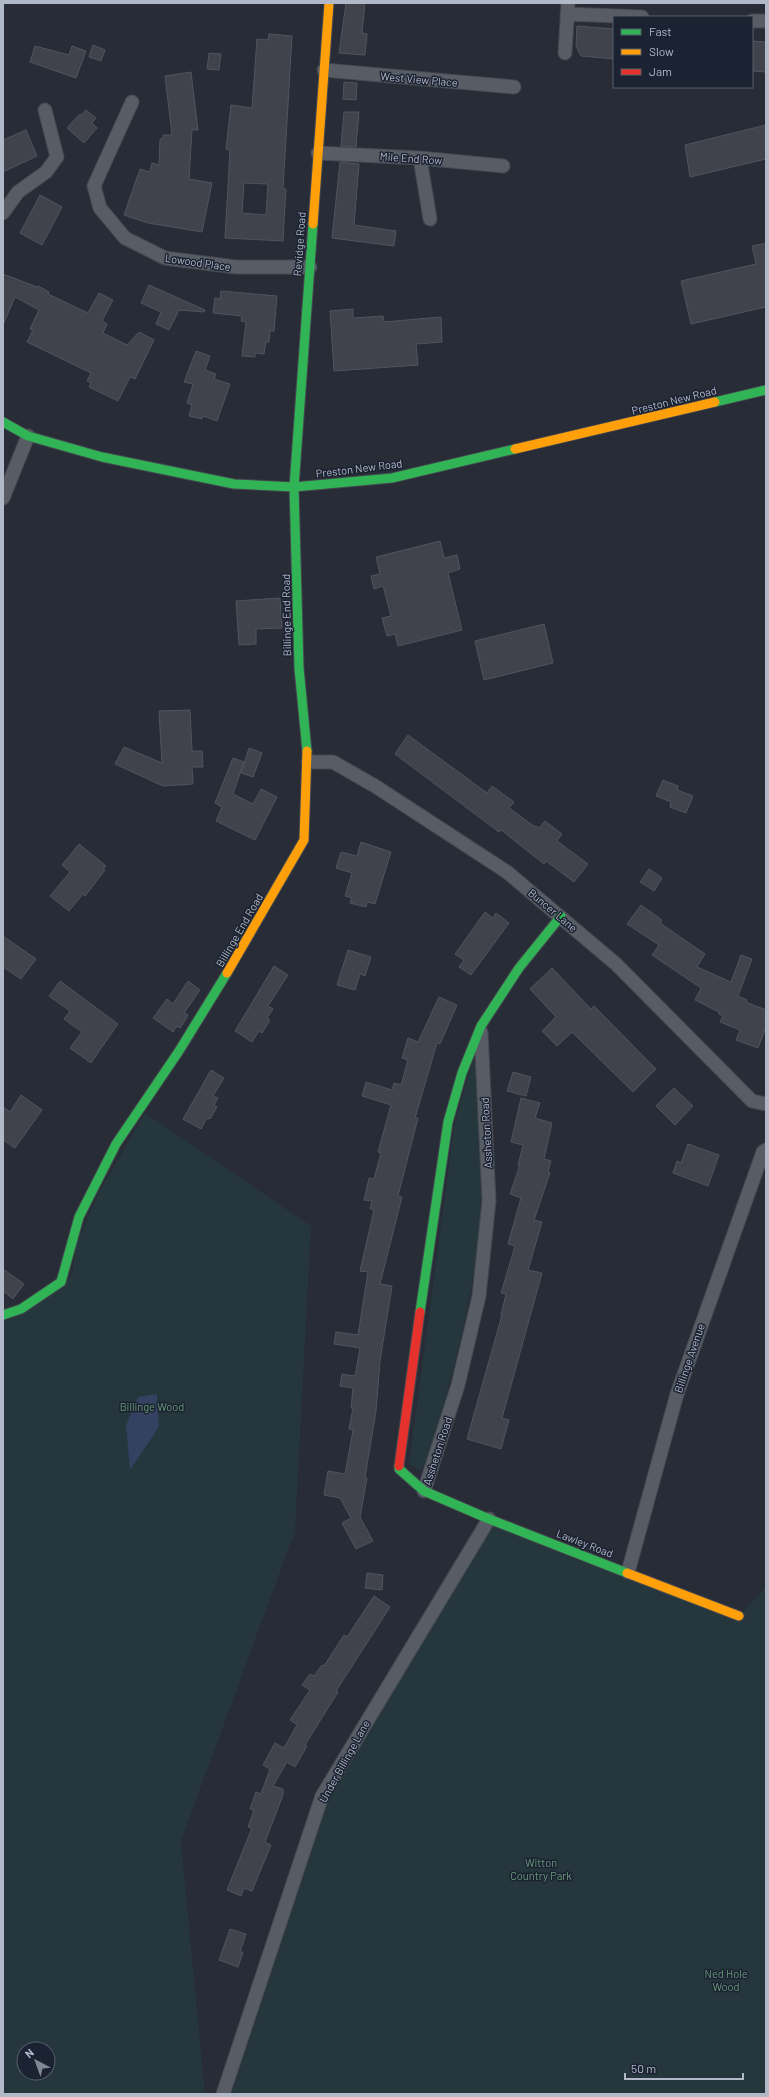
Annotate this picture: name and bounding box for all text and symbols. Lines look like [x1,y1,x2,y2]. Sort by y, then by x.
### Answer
legend [613,16,753,88]
text: Fast [649,24,672,38]
text: Slow [649,44,674,58]
text: Jam [649,64,672,78]
street label: West View Place [380,69,458,89]
street label: Mile End Row [379,149,443,167]
street label: Revidge Road [290,211,308,277]
street label: Lowood Place [164,251,232,273]
street label: Preston New Road [630,383,718,417]
street label: Preston New Road [315,456,403,480]
street label: Billinge End Road [279,574,293,656]
street label: Buncer Lane [526,886,580,934]
street label: Billinge End Road [213,891,265,969]
street label: Assheton Road [478,1097,494,1169]
street label: Billinge Avenue [671,1322,707,1394]
park label: Billinge Wood [120,1400,184,1413]
street label: Assheton Road [420,1415,454,1487]
street label: Lawley Road [555,1526,615,1560]
street label: Under Billinge Lane [316,1717,372,1804]
park label: Witton Country Park [510,1856,572,1882]
park label: Ned Hole Wood [704,1967,748,1993]
north arrow [16,2041,56,2081]
text: N [22,2046,36,2060]
scale bar [625,2055,743,2081]
text: 50 m [631,2061,656,2075]

